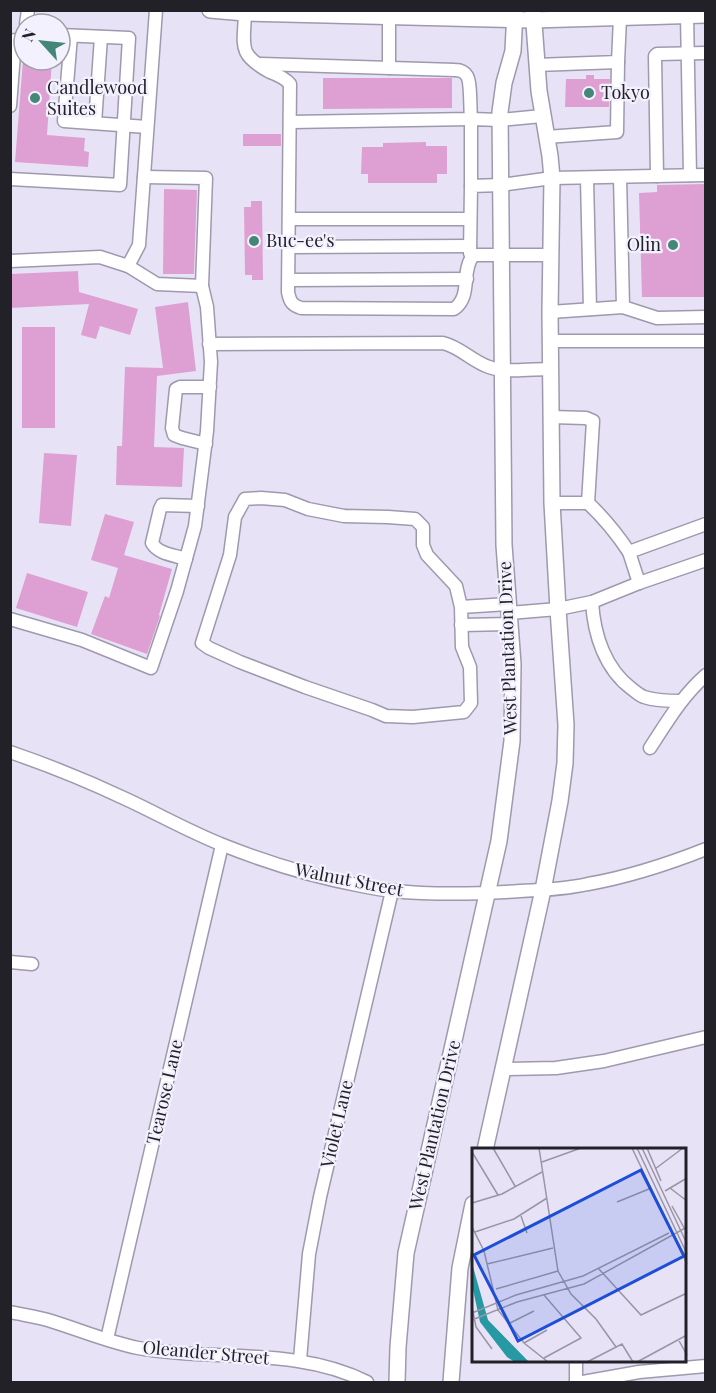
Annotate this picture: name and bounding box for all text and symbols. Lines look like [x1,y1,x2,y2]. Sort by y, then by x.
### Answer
north arrow [12,12,72,72]
text: N [16,25,40,45]
place label: Candlewood Suites [47,75,148,120]
place label: Tokyo [601,80,650,104]
marker: Tokyo [582,86,596,100]
marker: Candlewood Suites [28,91,42,105]
place label: Buc-ee's [266,228,335,252]
place label: Olin [627,232,661,256]
marker: Buc-ee's [247,234,261,248]
marker: Olin [666,238,680,252]
street label: West Plantation Drive [492,561,522,736]
street label: Walnut Street [292,857,406,901]
street label: Tearose Lane [140,1037,188,1147]
street label: West Plantation Drive [403,1037,465,1213]
street label: Violet Lane [314,1077,358,1171]
inset map [472,1148,686,1363]
street label: Oleander Street [142,1335,271,1370]

